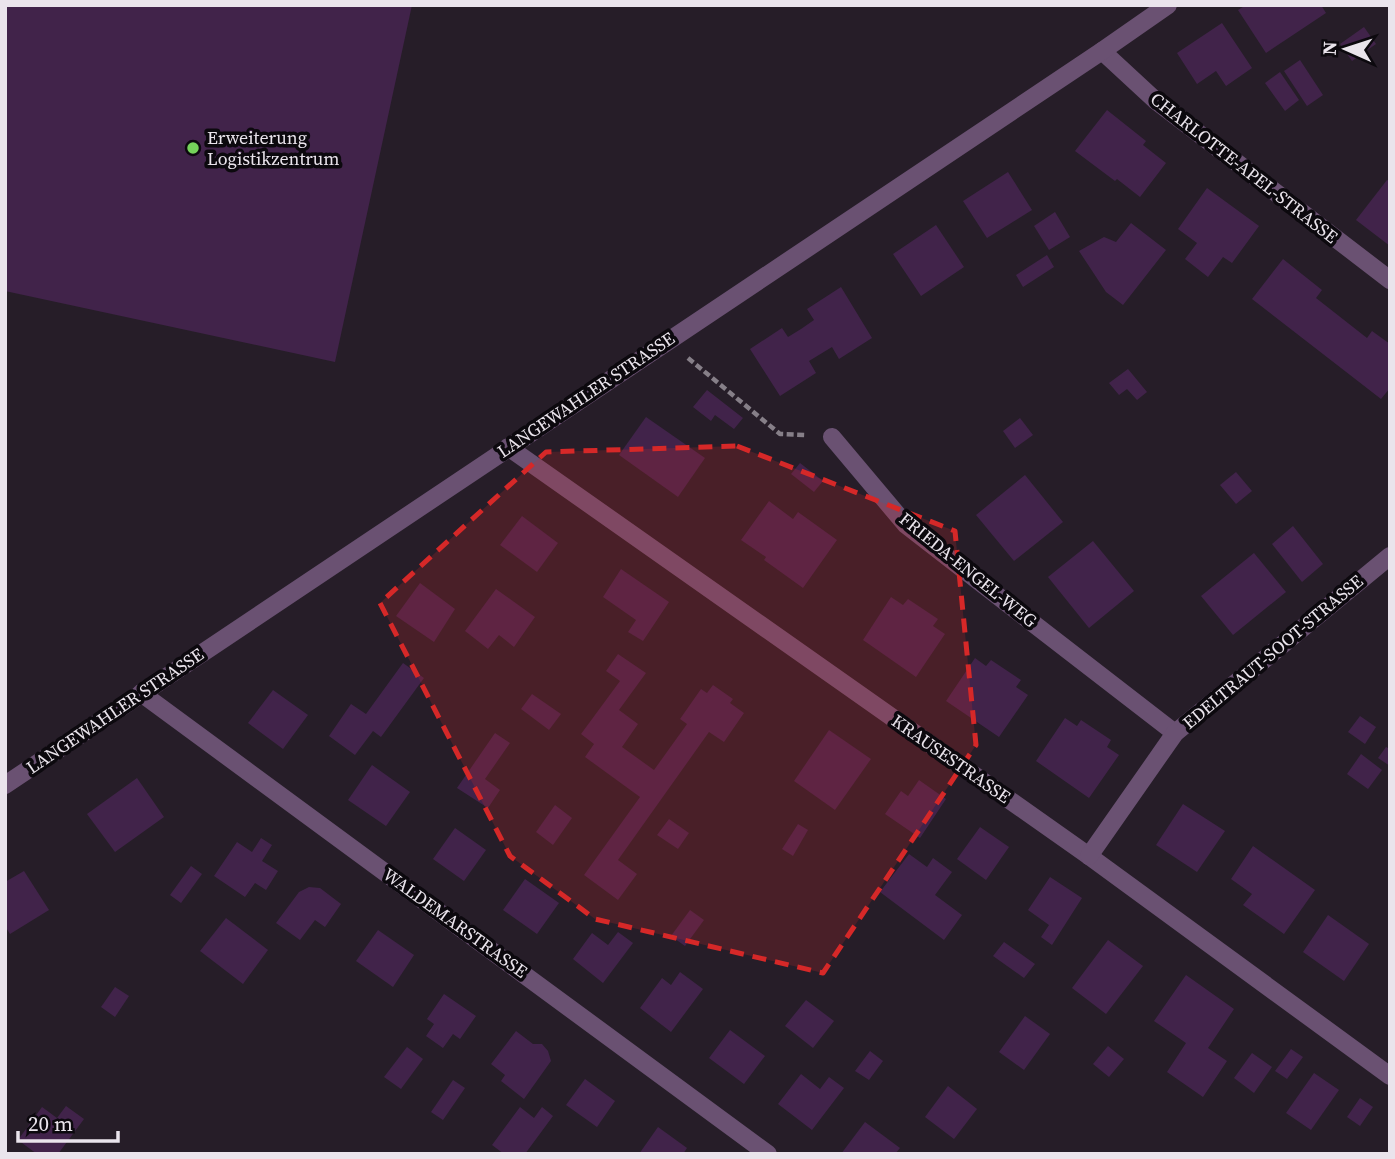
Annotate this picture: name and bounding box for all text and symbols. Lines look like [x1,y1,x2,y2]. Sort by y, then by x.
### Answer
north arrow [1311,14,1381,84]
text: N [1316,40,1342,56]
street label: CHARLOTTE-APEL-STRASSE [1145,86,1343,249]
place label: Erweiterung Logistikzentrum [207,125,340,171]
marker: Erweiterung Logistikzentrum [185,140,201,156]
street label: LANGEWAHLER STRASSE [492,326,680,463]
street label: FRIEDA-ENGEL-WEG [894,506,1042,633]
street label: EDELTRAUT-SOOT-STRASSE [1177,569,1368,735]
street label: LANGEWAHLER STRASSE [21,642,209,779]
street label: KRAUSESTRASSE [887,708,1016,809]
street label: WALDEMARSTRASSE [378,862,533,984]
scale bar [18,1100,117,1144]
text: 20 m [28,1109,73,1138]

